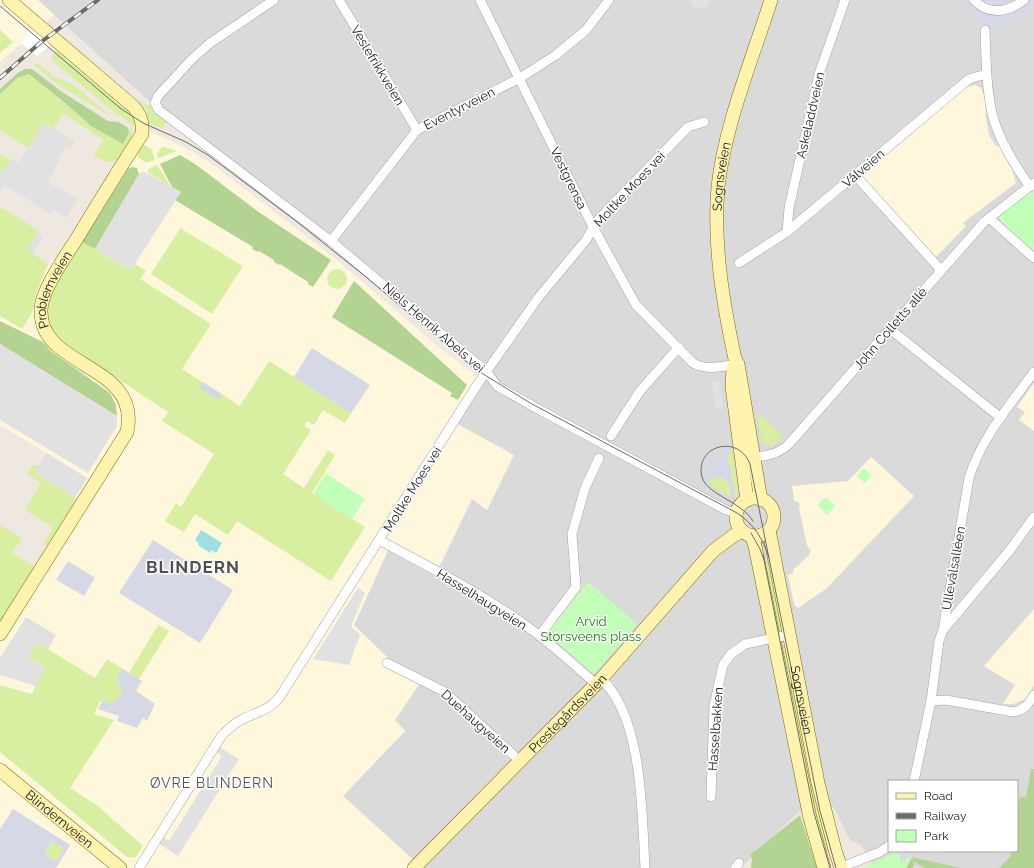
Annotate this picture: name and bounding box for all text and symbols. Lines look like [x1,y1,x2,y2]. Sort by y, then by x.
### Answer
street label: Veslefrikkveien [348,22,407,108]
street label: Askeladdveien [793,70,828,160]
street label: Eventyrveien [421,84,497,133]
street label: Sognsveien [710,141,734,211]
street label: Vestgrensa [547,145,590,212]
street label: Vålveien [839,146,887,191]
street label: Moltke Moes vei [591,149,668,230]
street label: Problemveien [34,248,75,331]
street label: Niels Henrik Abels vei [380,279,488,376]
street label: John Colletts allé [851,284,930,372]
street label: Moltke Moes vei [380,444,445,535]
street label: Ullevålsalléen [939,525,968,611]
district label: BLINDERN [146,557,240,577]
street label: Hasselhaugveien [434,566,529,633]
park label: Arvid Storsveens plass [541,614,641,644]
street label: Sognsveien [787,664,815,736]
street label: Prestegårdsveien [526,671,610,756]
street label: Duehaugveien [438,687,513,756]
street label: Hasselbakken [705,687,726,772]
district label: ØVRE BLINDERN [150,775,274,791]
legend [888,780,1018,852]
street label: Blindernveien [23,787,96,851]
text: Road [924,789,953,803]
text: Railway [924,809,967,823]
text: Park [924,829,949,843]

